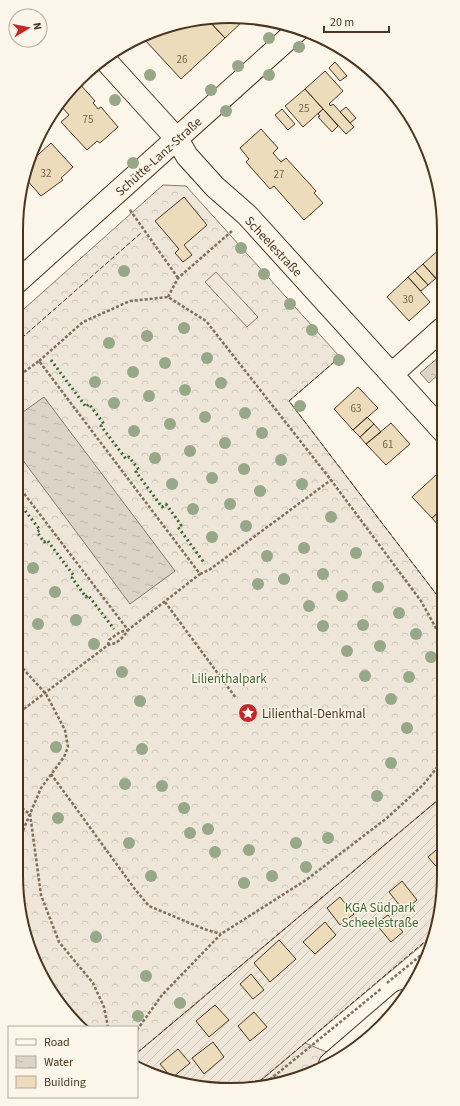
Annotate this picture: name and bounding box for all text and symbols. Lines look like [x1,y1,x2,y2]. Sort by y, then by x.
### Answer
north arrow [8,8,48,48]
scale bar [324,8,389,34]
text: 20 m [330,14,354,31]
text: N [29,21,45,31]
house number: 26 [177,52,188,67]
house number: 25 [299,101,309,116]
house number: 75 [83,112,93,127]
street label: Schütte-Lanz-Straße [111,113,206,201]
house number: 32 [41,166,51,181]
house number: 27 [274,167,284,182]
street label: Scheelestraße [240,212,306,281]
house number: 30 [403,292,413,307]
house number: 63 [351,401,361,416]
house number: 61 [383,437,393,452]
park label: Lilienthalpark [191,670,267,688]
place icon: Lilienthal-Denkmal [237,702,259,724]
place label: Lilienthal-Denkmal [262,705,366,723]
park label: KGA Südpark Scheelestraße [342,899,418,932]
legend [8,1026,138,1098]
text: Road [44,1034,70,1051]
text: Water [44,1054,74,1071]
text: Building [44,1074,86,1091]

